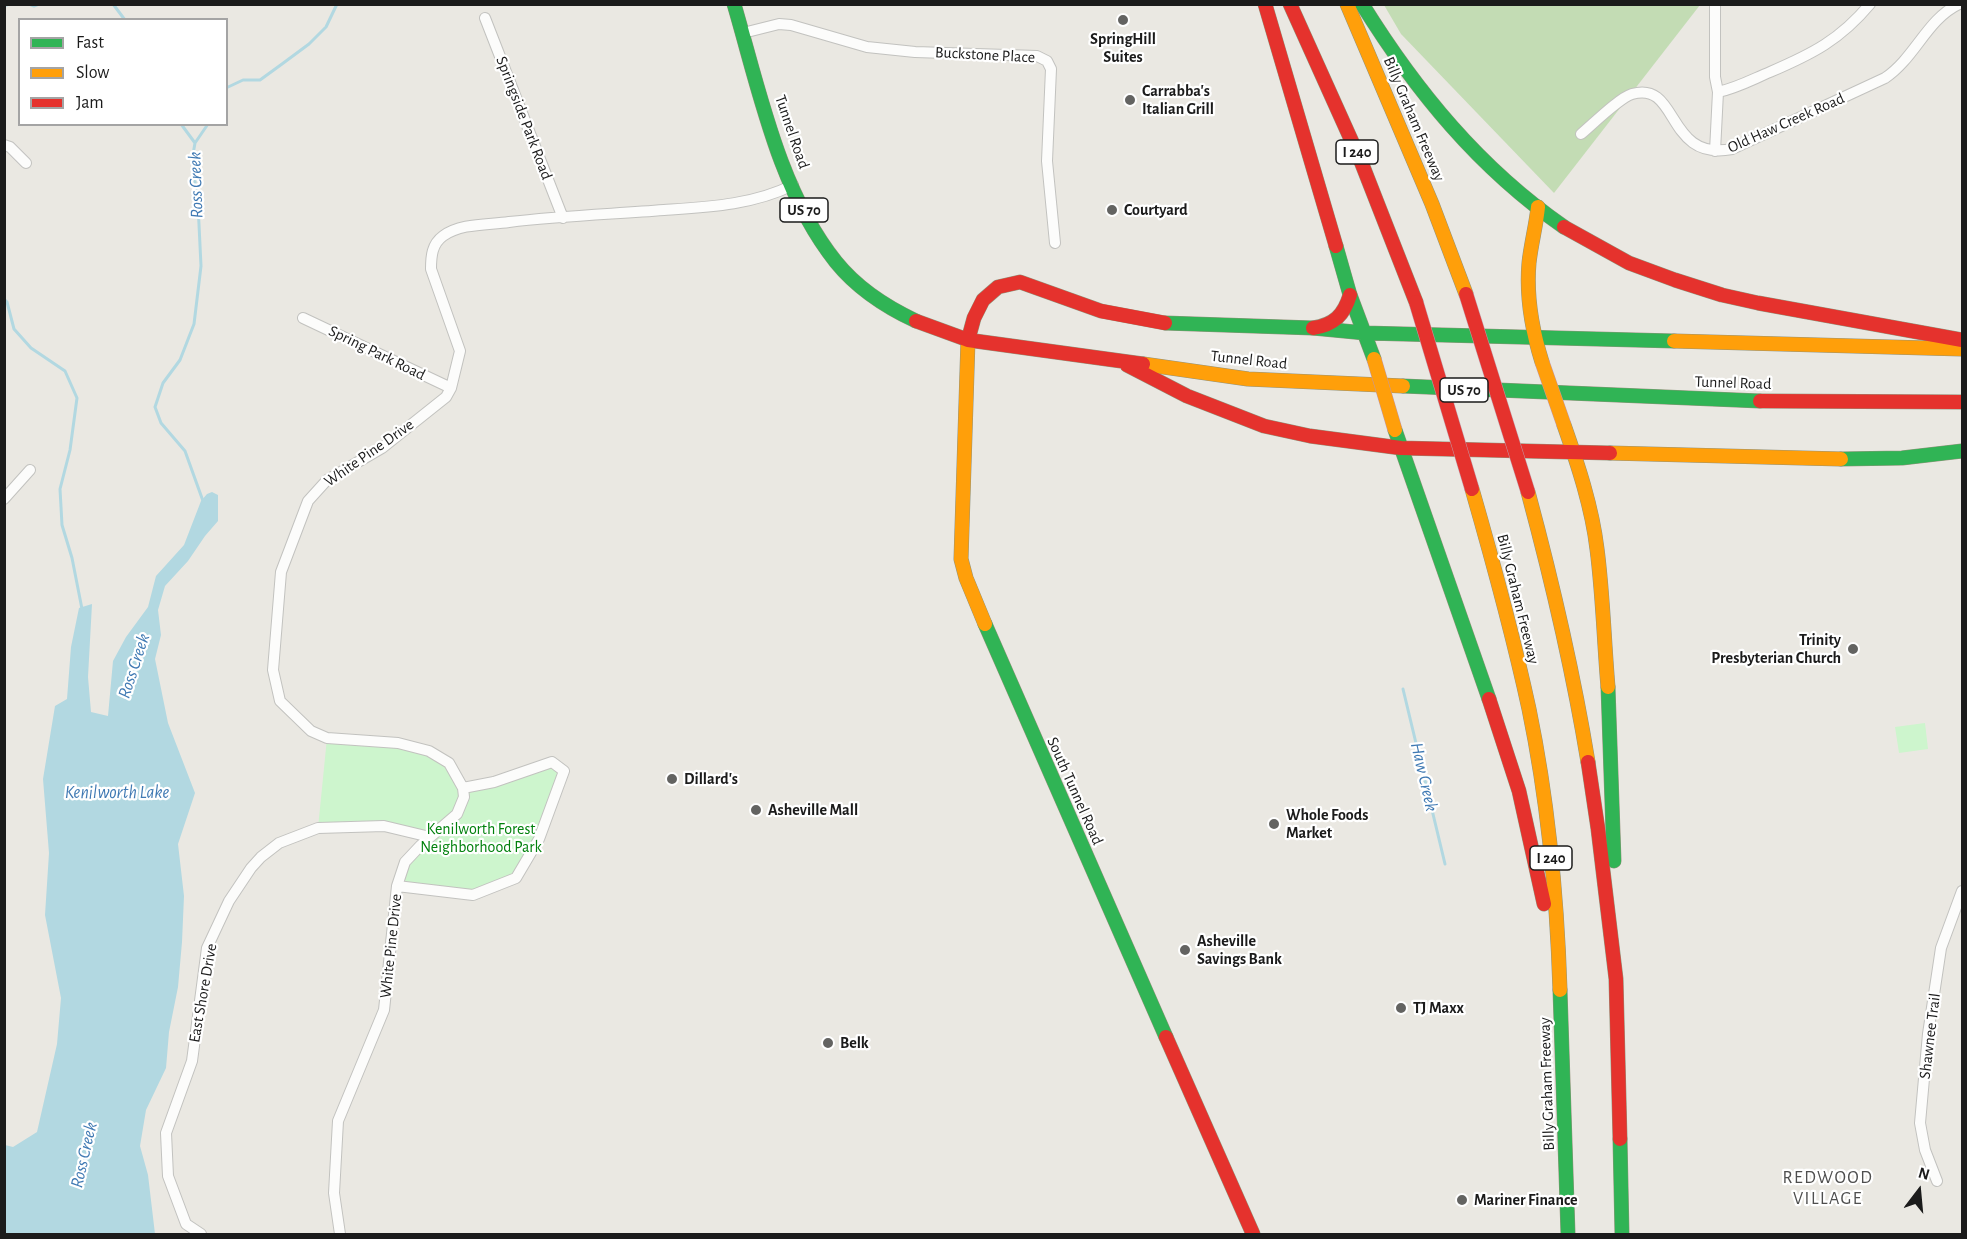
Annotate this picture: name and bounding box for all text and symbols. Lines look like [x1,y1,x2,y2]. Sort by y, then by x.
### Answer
marker: SpringHill Suites [1116,13,1130,27]
legend [18,18,228,126]
place label: SpringHill Suites [1090,29,1156,67]
text: Fast [76,34,104,52]
street label: Buckstone Place [934,43,1036,67]
street label: Springside Park Road [492,54,556,182]
street label: Billy Graham Freeway [1379,54,1449,184]
text: Slow [76,64,109,82]
place label: Carrabba's Italian Grill [1142,81,1214,119]
street label: Old Haw Creek Road [1725,89,1847,157]
street label: Tunnel Road [770,93,814,171]
marker: Carrabba's Italian Grill [1123,93,1137,107]
text: Jam [76,94,104,112]
road number: I 240 [1336,140,1378,164]
water label: Ross Creek [184,151,208,219]
road number: US 70 [780,198,828,222]
place label: Courtyard [1124,200,1188,220]
marker: Courtyard [1105,203,1119,217]
street label: Spring Park Road [325,321,429,385]
street label: Tunnel Road [1210,346,1288,374]
street label: Tunnel Road [1694,372,1772,394]
road number: US 70 [1440,378,1488,402]
street label: White Pine Drive [321,415,417,491]
street label: Billy Graham Freeway [1493,532,1543,666]
place label: Trinity Presbyterian Church [1711,630,1841,668]
water label: Ross Creek [113,631,155,701]
marker: Trinity Presbyterian Church [1846,642,1860,656]
street label: South Tunnel Road [1043,734,1107,848]
water label: Haw Creek [1406,740,1442,814]
place label: Dillard's [684,769,738,789]
marker: Dillard's [665,772,679,786]
water label: Kenilworth Lake [65,782,169,804]
place label: Asheville Mall [768,800,858,820]
marker: Asheville Mall [749,803,763,817]
place label: Whole Foods Market [1286,805,1368,843]
marker: Whole Foods Market [1267,817,1281,831]
park label: Kenilworth Forest Neighborhood Park [420,819,542,857]
road number: I 240 [1530,846,1572,870]
street label: White Pine Drive [376,893,406,999]
place label: Asheville Savings Bank [1197,931,1282,969]
street label: East Shore Drive [185,942,221,1044]
marker: Asheville Savings Bank [1178,943,1192,957]
street label: Shawnee Trail [1915,992,1945,1080]
place label: TJ Maxx [1413,998,1464,1018]
marker: TJ Maxx [1394,1001,1408,1015]
street label: Billy Graham Freeway [1535,1017,1559,1151]
place label: Belk [840,1033,869,1053]
marker: Belk [821,1036,835,1050]
water label: Ross Creek [66,1120,102,1190]
north arrow [1889,1161,1949,1221]
text: N [1916,1164,1932,1183]
district label: REDWOOD VILLAGE [1783,1167,1873,1210]
place label: Mariner Finance [1474,1190,1578,1210]
marker: Mariner Finance [1455,1193,1469,1207]

